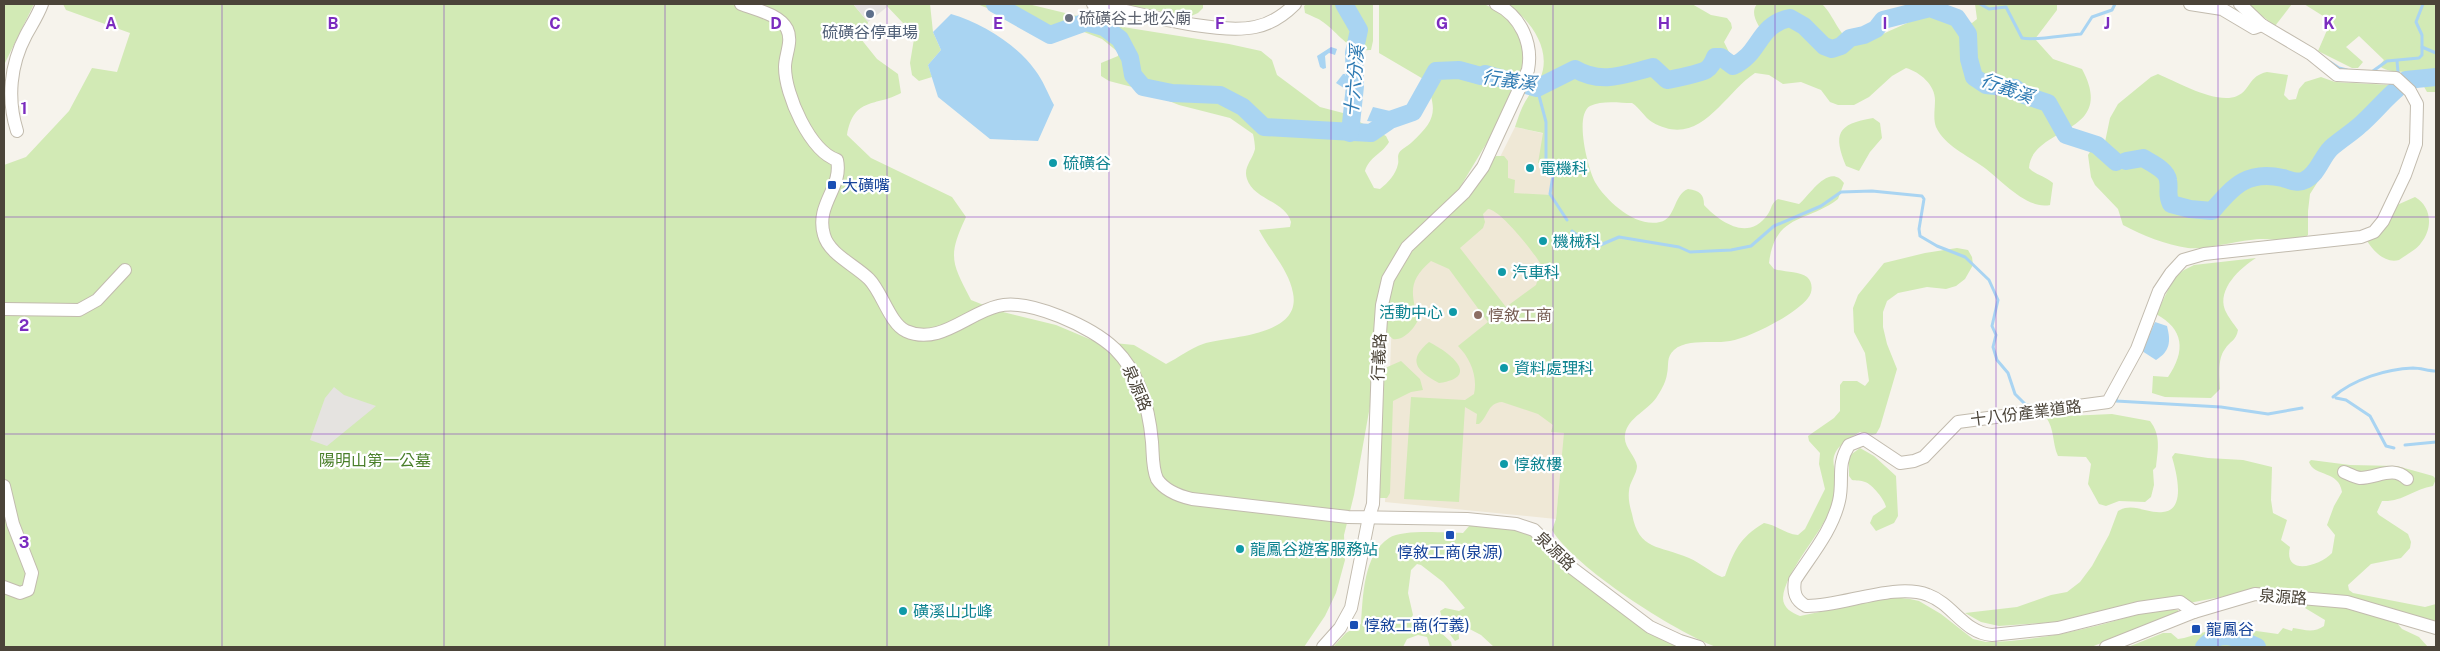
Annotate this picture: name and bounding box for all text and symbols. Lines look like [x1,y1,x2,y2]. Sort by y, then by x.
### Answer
marker: 硫磺谷停車場 [864,8,876,20]
place label: 硫磺谷土地公廟 [1079,9,1191,28]
marker: 硫磺谷土地公廟 [1063,12,1075,24]
text: A [105,14,117,33]
text: B [328,14,339,33]
text: C [549,14,561,33]
text: D [770,14,782,33]
text: E [993,14,1003,33]
text: F [1215,14,1225,33]
text: G [1436,14,1448,33]
text: H [1658,14,1670,33]
text: I [1883,14,1887,33]
text: J [2104,14,2110,33]
text: K [2323,14,2335,33]
place label: 硫磺谷停車場 [822,23,918,42]
water label: 十六分溪 [1340,41,1368,118]
water label: 行義溪 [1481,66,1540,95]
water label: 行義溪 [1978,69,2039,108]
text: 1 [21,99,27,118]
place label: 硫磺谷 [1063,154,1111,173]
marker: 硫磺谷 [1047,157,1059,169]
place label: 電機科 [1540,159,1588,178]
marker: 電機科 [1524,162,1536,174]
place label: 大磺嘴 [842,176,890,195]
marker: 大磺嘴 [826,179,838,191]
place label: 機械科 [1553,232,1601,251]
marker: 機械科 [1537,235,1549,247]
place label: 汽車科 [1512,263,1560,282]
marker: 汽車科 [1496,266,1508,278]
place label: 活動中心 [1379,303,1443,322]
marker: 活動中心 [1447,306,1459,318]
place label: 惇敘工商 [1488,306,1552,325]
marker: 惇敘工商 [1472,309,1484,321]
text: 2 [19,316,29,335]
street label: 行義路 [1368,333,1390,381]
place label: 資料處理科 [1514,359,1594,378]
street label: 泉源路 [1119,362,1155,414]
marker: 資料處理科 [1498,362,1510,374]
street label: 十八份產業道路 [1969,397,2083,429]
park label: 陽明山第一公墓 [319,451,431,470]
place label: 惇敘樓 [1514,455,1562,474]
marker: 惇敘樓 [1498,458,1510,470]
street label: 泉源路 [1531,528,1579,574]
marker: 惇敘工商(泉源) [1444,529,1456,541]
text: 3 [19,533,29,552]
place label: 龍鳳谷遊客服務站 [1250,540,1378,559]
marker: 龍鳳谷遊客服務站 [1234,543,1246,555]
place label: 惇敘工商(泉源) [1397,543,1503,562]
street label: 泉源路 [2258,586,2308,608]
place label: 磺溪山北峰 [913,602,993,621]
marker: 磺溪山北峰 [897,605,909,617]
place label: 惇敘工商(行義) [1364,616,1470,635]
marker: 惇敘工商(行義) [1348,619,1360,631]
place label: 龍鳳谷 [2206,620,2254,639]
marker: 龍鳳谷 [2190,623,2202,635]

